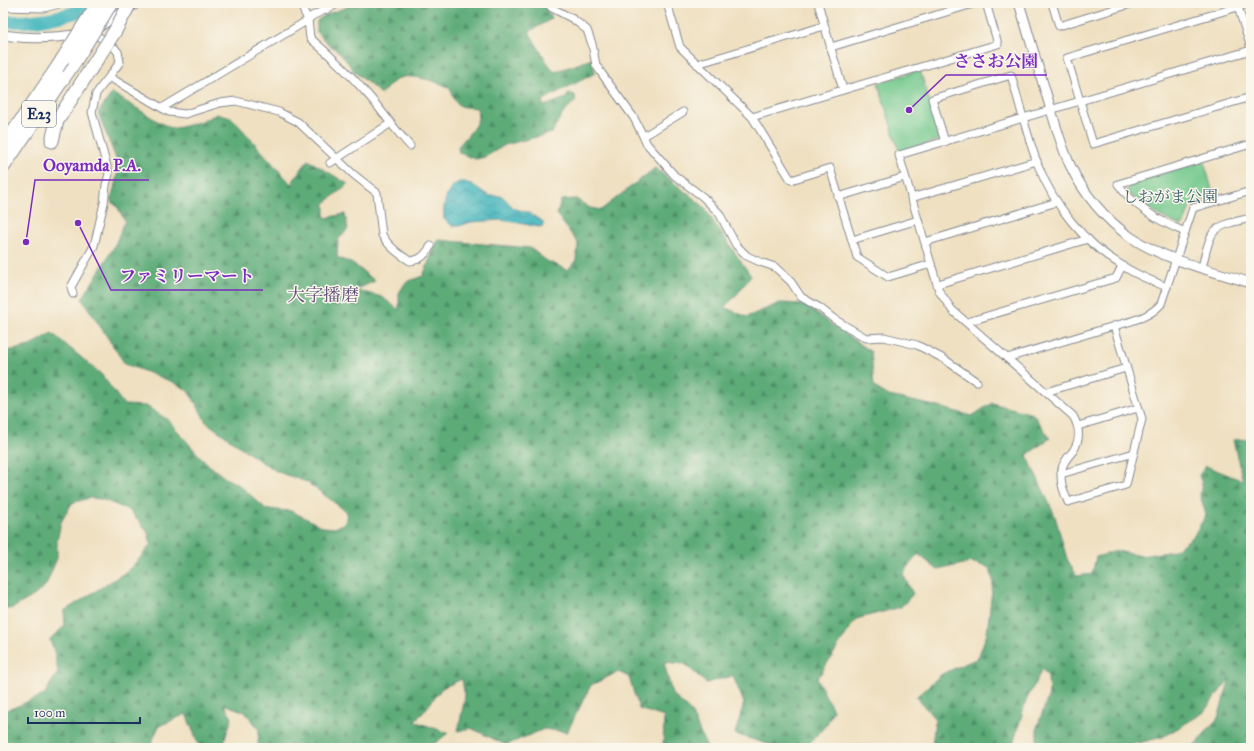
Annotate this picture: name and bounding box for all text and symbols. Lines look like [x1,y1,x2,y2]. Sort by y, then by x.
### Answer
callout: ささお公園 [946,46,1047,75]
text: ささお公園 [954,51,1039,72]
road number: E23 [22,101,56,127]
callout: Ooyamda P.A. [35,151,149,180]
text: Ooyamda P.A. [43,155,142,176]
park label: しおがま公園 [1122,187,1218,206]
callout: ファミリーマート [111,261,263,290]
text: ファミリーマート [119,266,255,287]
district label: 大字播磨 [287,284,359,306]
scale bar [28,699,140,725]
text: 100 m [34,706,65,720]

